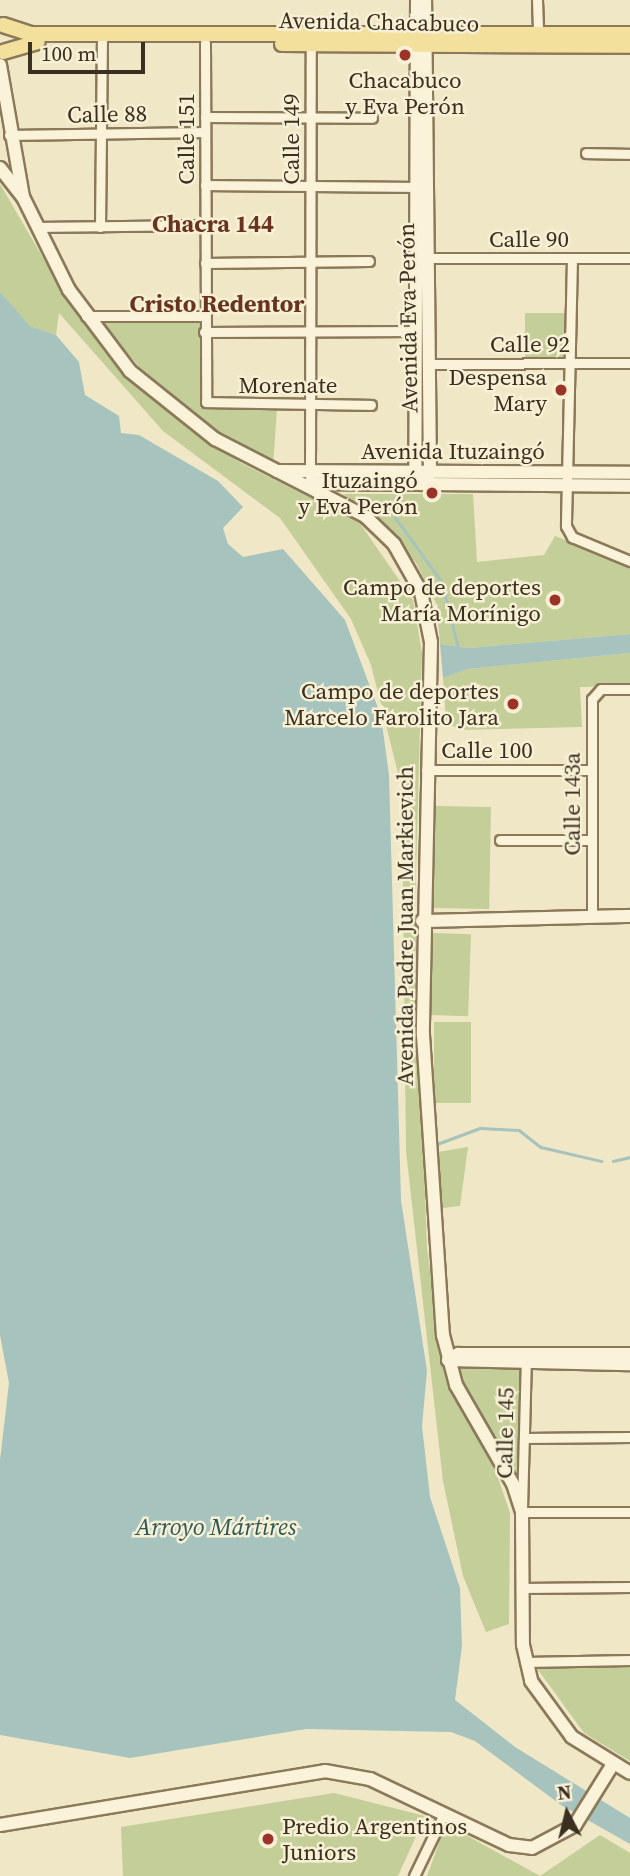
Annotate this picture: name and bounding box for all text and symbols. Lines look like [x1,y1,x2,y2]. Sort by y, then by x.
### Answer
street label: Avenida Chacabuco [279,6,479,38]
scale bar [32,28,149,72]
text: 100 m [41,39,96,68]
marker: Chacabuco y Eva Perón [397,47,413,63]
place label: Chacabuco y Eva Perón [345,66,465,120]
street label: Calle 151 [172,93,200,185]
street label: Calle 149 [277,93,305,185]
street label: Calle 88 [67,100,147,128]
district label: Chacra 144 [152,210,274,238]
street label: Avenida Eva Perón [393,223,423,413]
street label: Calle 90 [489,225,569,253]
district label: Cristo Redentor [130,290,304,318]
street label: Calle 92 [490,330,570,358]
place label: Despensa Mary [448,363,547,417]
street label: Morenate [239,371,337,399]
marker: Despensa Mary [553,382,569,398]
street label: Avenida Ituzaingó [361,437,545,465]
place label: Ituzaingó y Eva Perón [298,466,418,520]
marker: Ituzaingó y Eva Perón [424,485,440,501]
place label: Campo de deportes María Morínigo [343,573,541,627]
marker: Campo de deportes María Morínigo [547,592,563,608]
place label: Campo de deportes Marcelo Farolito Jara [284,677,499,731]
marker: Campo de deportes Marcelo Farolito Jara [505,696,521,712]
street label: Calle 100 [441,736,533,764]
street label: Calle 143a [558,752,586,856]
street label: Avenida Padre Juan Markievich [391,766,419,1086]
street label: Calle 145 [490,1387,520,1479]
water label: Arroyo Mártires [136,1513,296,1541]
north arrow [532,1778,602,1848]
text: N [556,1778,573,1806]
place label: Predio Argentinos Juniors [282,1812,467,1866]
marker: Predio Argentinos Juniors [260,1831,276,1847]

